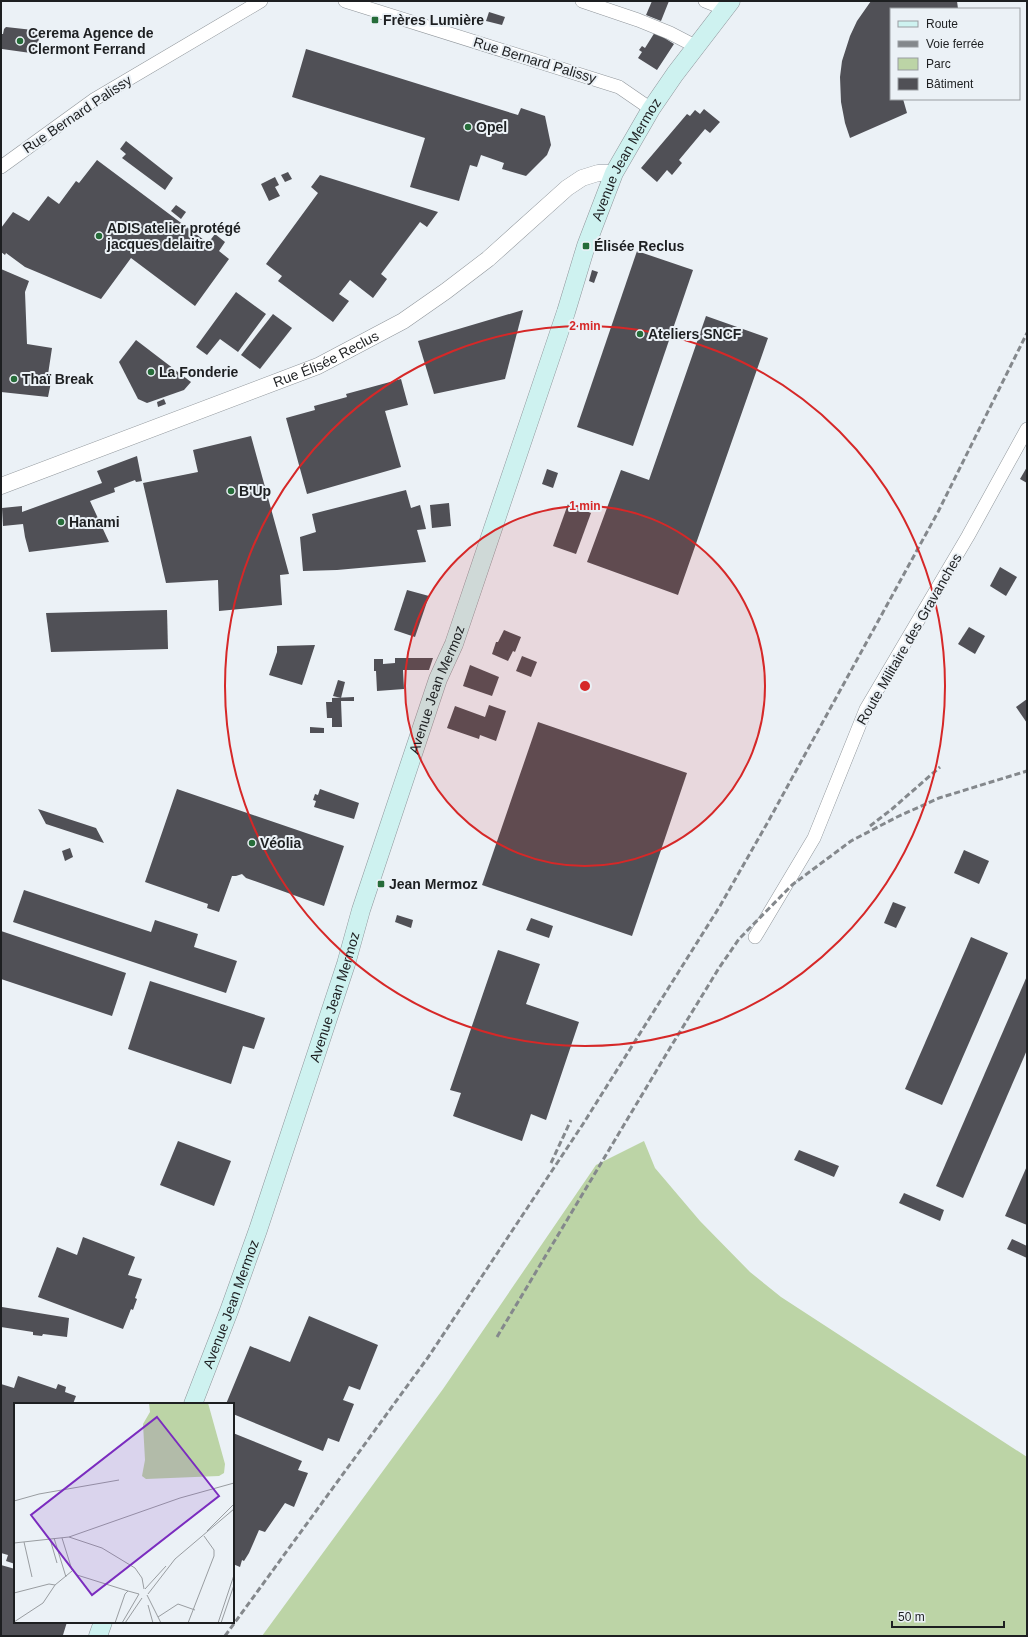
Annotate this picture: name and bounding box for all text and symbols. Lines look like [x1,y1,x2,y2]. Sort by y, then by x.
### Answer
legend [890,8,1020,100]
place label: Frères Lumière [383,12,484,28]
marker: Frères Lumière [370,15,380,25]
text: Route [926,17,958,31]
place label: Cerema Agence de Clermont Ferrand [28,25,154,57]
street label: Rue Bernard Palissy [472,34,598,86]
marker: Cerema Agence de Clermont Ferrand [15,36,25,46]
text: Voie ferrée [926,37,984,51]
text: Parc [926,57,951,71]
street label: Rue Bernard Palissy [20,72,134,156]
text: Bâtiment [926,77,974,91]
street label: Avenue Jean Mermoz [588,95,664,223]
place label: Opel [476,119,507,135]
marker: Opel [463,122,473,132]
place label: ADIS atelier protégé jacques delaitre [106,220,241,252]
marker: ADIS atelier protégé jacques delaitre [94,231,104,241]
place label: Élisée Reclus [594,238,684,254]
marker: Élisée Reclus [581,241,591,251]
text: 2 min [569,319,601,333]
place label: Ateliers SNCF [648,326,742,342]
street label: Rue Élisée Reclus [271,327,381,390]
marker: Ateliers SNCF [635,329,645,339]
place label: La Fonderie [159,364,239,380]
marker: La Fonderie [146,367,156,377]
place label: Thaï Break [22,371,94,387]
marker: Thaï Break [9,374,19,384]
place label: B'Up [239,483,271,499]
marker: B'Up [226,486,236,496]
text: 1 min [569,499,601,513]
place label: Hanami [69,514,120,530]
marker: Hanami [56,517,66,527]
street label: Route Militaire des Gravanches [853,550,965,728]
street label: Avenue Jean Mermoz [406,623,468,756]
centre of rings [578,679,592,693]
place label: Véolia [260,835,301,851]
marker: Véolia [247,838,257,848]
place label: Jean Mermoz [389,876,478,892]
marker: Jean Mermoz [376,879,386,889]
street label: Avenue Jean Mermoz [306,930,363,1064]
street label: Avenue Jean Mermoz [200,1237,262,1371]
inset map [14,1403,234,1623]
scale bar [892,1603,1004,1629]
text: 50 m [898,1610,925,1624]

